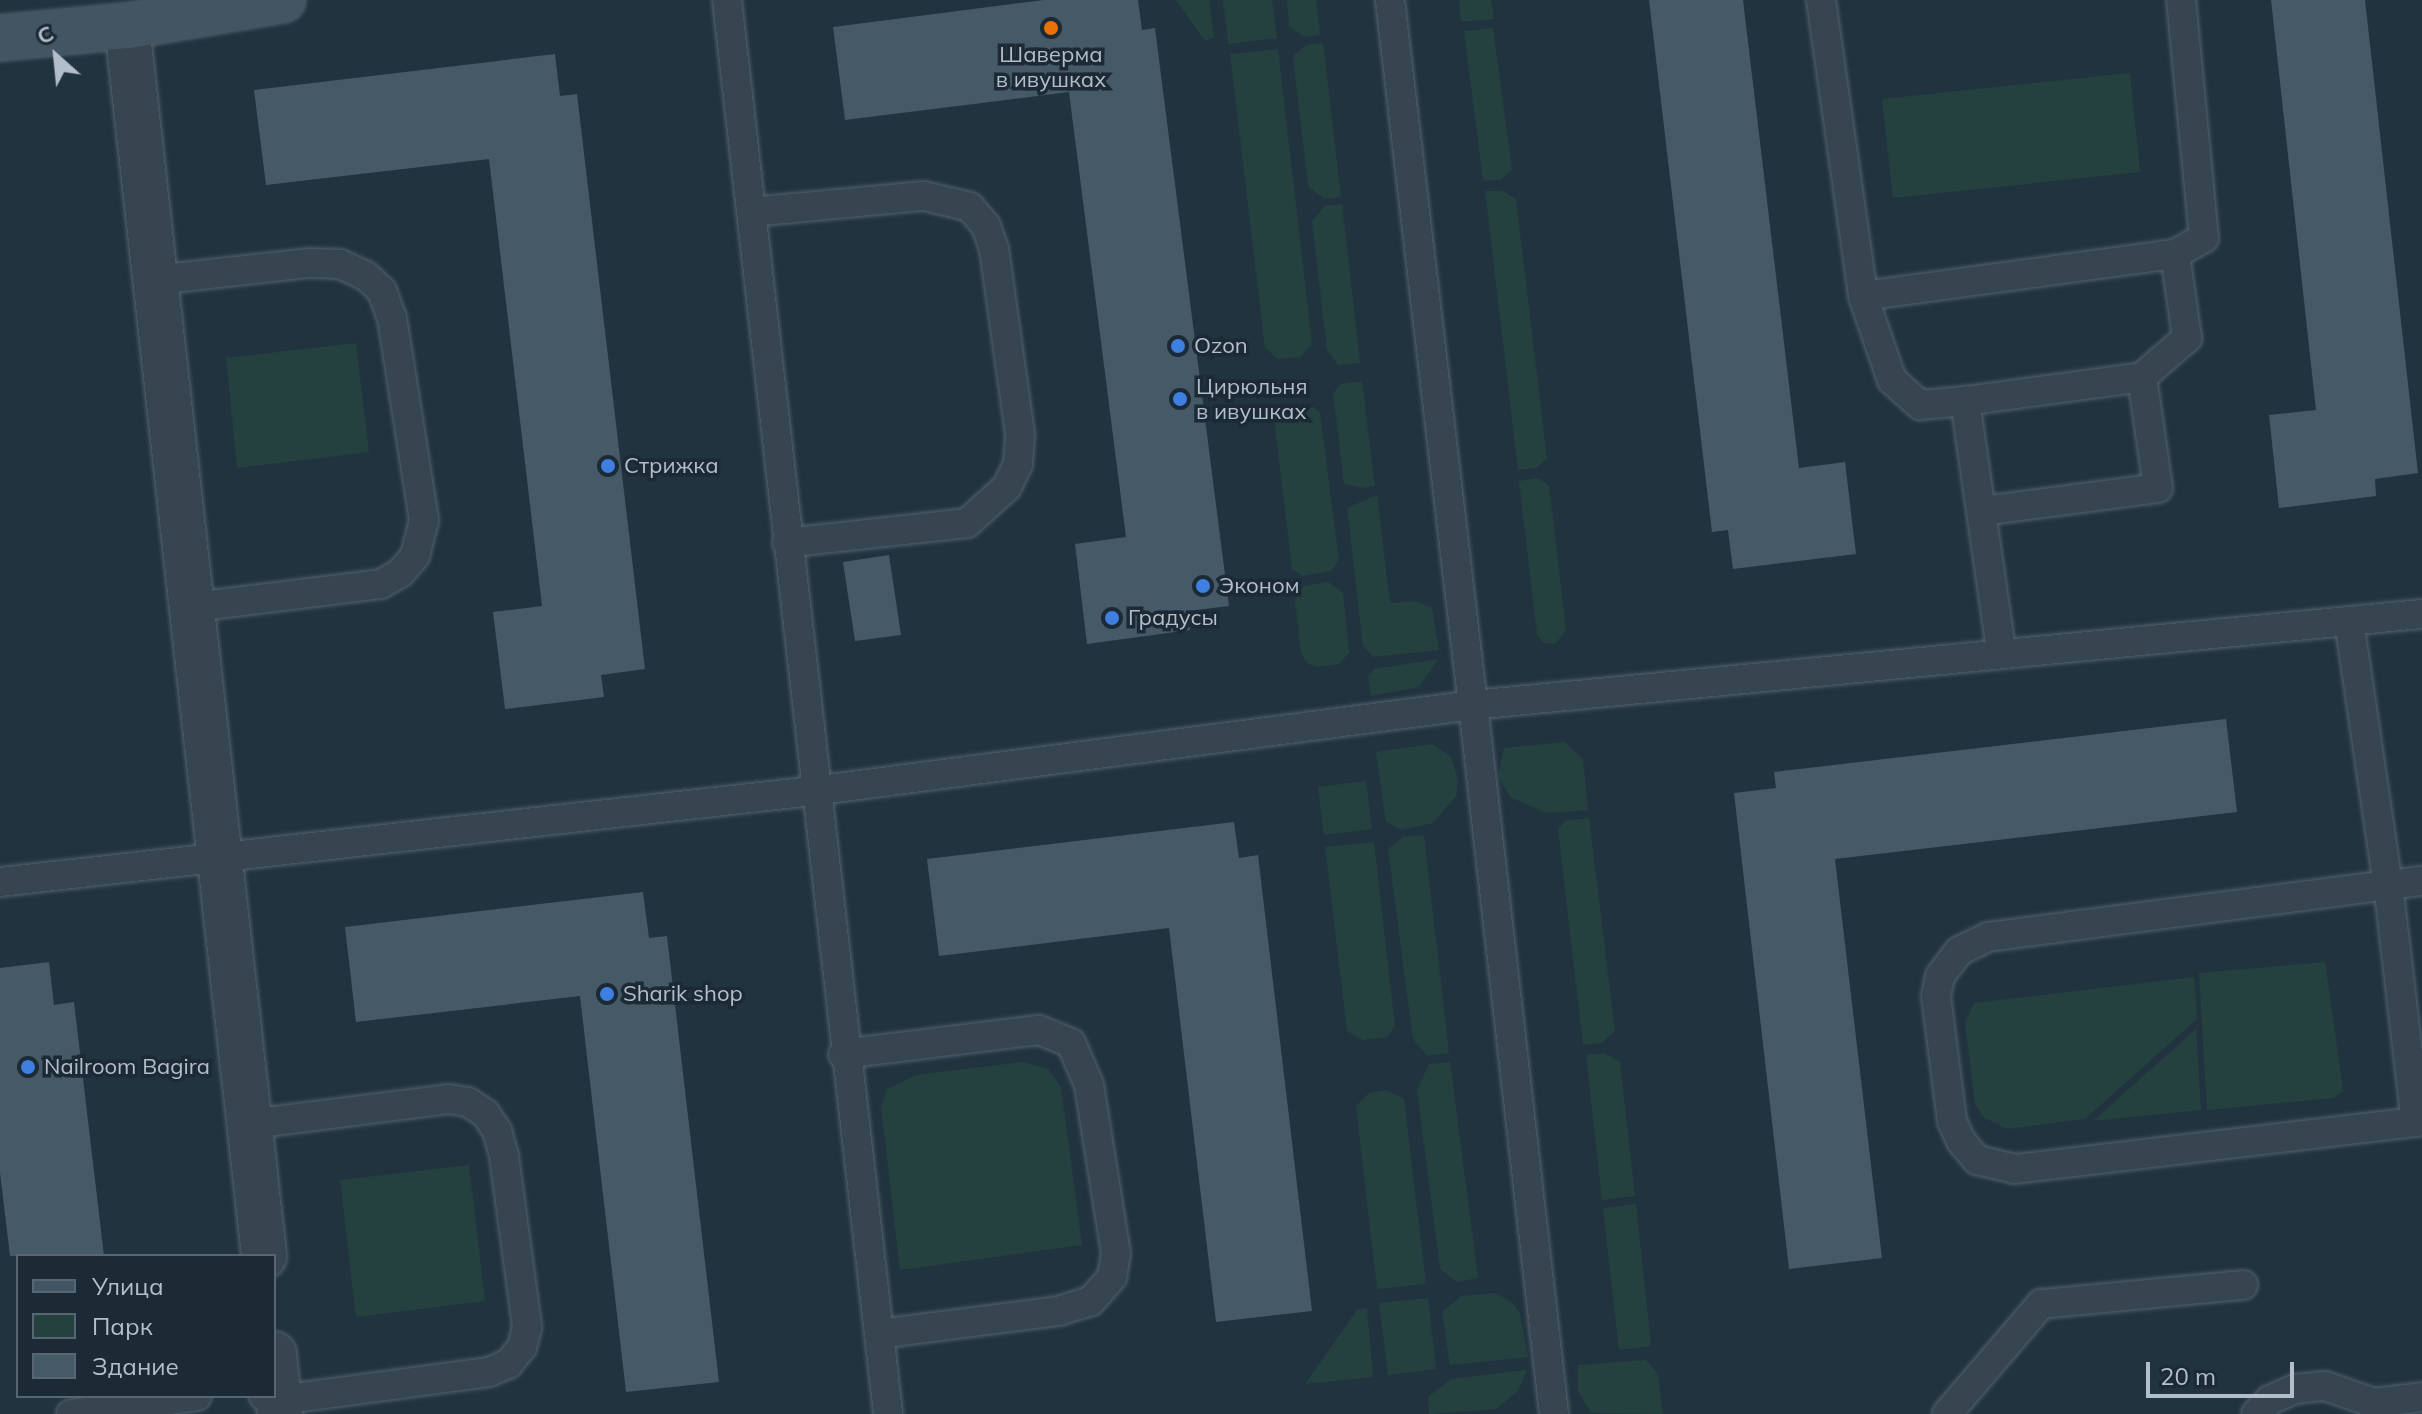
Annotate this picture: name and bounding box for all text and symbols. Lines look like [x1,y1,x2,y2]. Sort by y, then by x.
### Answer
north arrow [16,16,96,96]
text: С [32,19,58,51]
marker: Шаверма в ивушках [1042,19,1060,37]
place label: Шаверма в ивушках [996,41,1106,92]
place label: Ozon [1194,333,1248,359]
marker: Ozon [1169,337,1187,355]
place label: Цирюльня в ивушках [1196,373,1308,424]
marker: Цирюльня в ивушках [1171,390,1189,408]
place label: Стрижка [624,453,719,479]
marker: Стрижка [599,457,617,475]
place label: Эконом [1219,573,1300,599]
marker: Эконом [1194,577,1212,595]
place label: Градусы [1128,605,1218,631]
marker: Градусы [1103,609,1121,627]
place label: Sharik shop [623,981,743,1007]
marker: Sharik shop [598,985,616,1003]
place label: Nailroom Bagira [44,1054,210,1080]
marker: Nailroom Bagira [19,1058,37,1076]
legend [16,1254,276,1398]
text: Улица [92,1271,164,1301]
text: Парк [92,1311,153,1341]
scale bar [2150,1346,2298,1396]
text: Здание [92,1351,179,1381]
text: 20 m [2160,1361,2216,1391]

